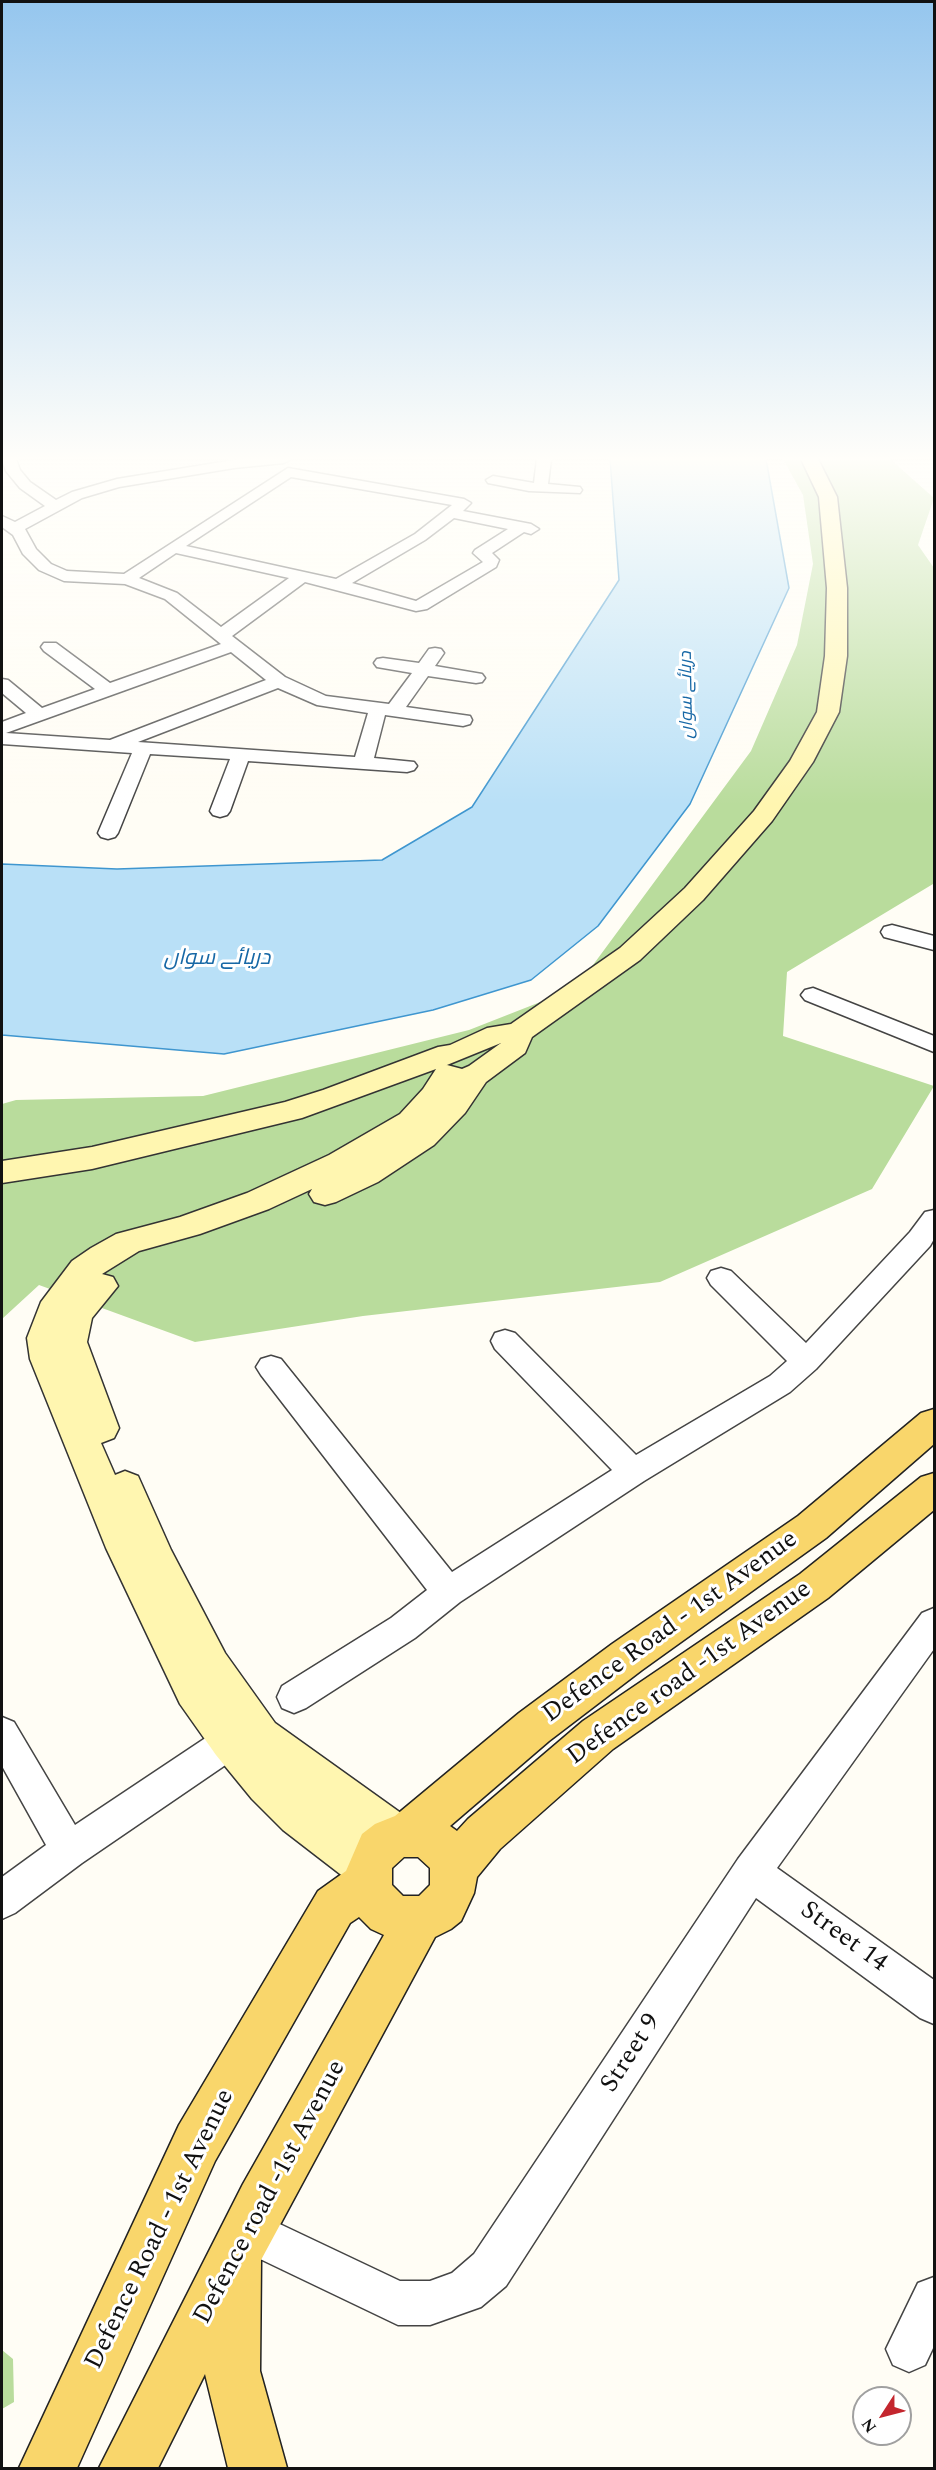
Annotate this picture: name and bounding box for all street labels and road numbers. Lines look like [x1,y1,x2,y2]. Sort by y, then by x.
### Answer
street label: Defence Road - 1st Avenue [537,1525,805,1731]
street label: Defence road -1st Avenue [562,1575,818,1773]
street label: Street 14 [793,1896,893,1980]
street label: Street 9 [595,2009,669,2099]
street label: Defence road -1st Avenue [188,2056,354,2330]
street label: Defence Road - 1st Avenue [80,2085,242,2375]

